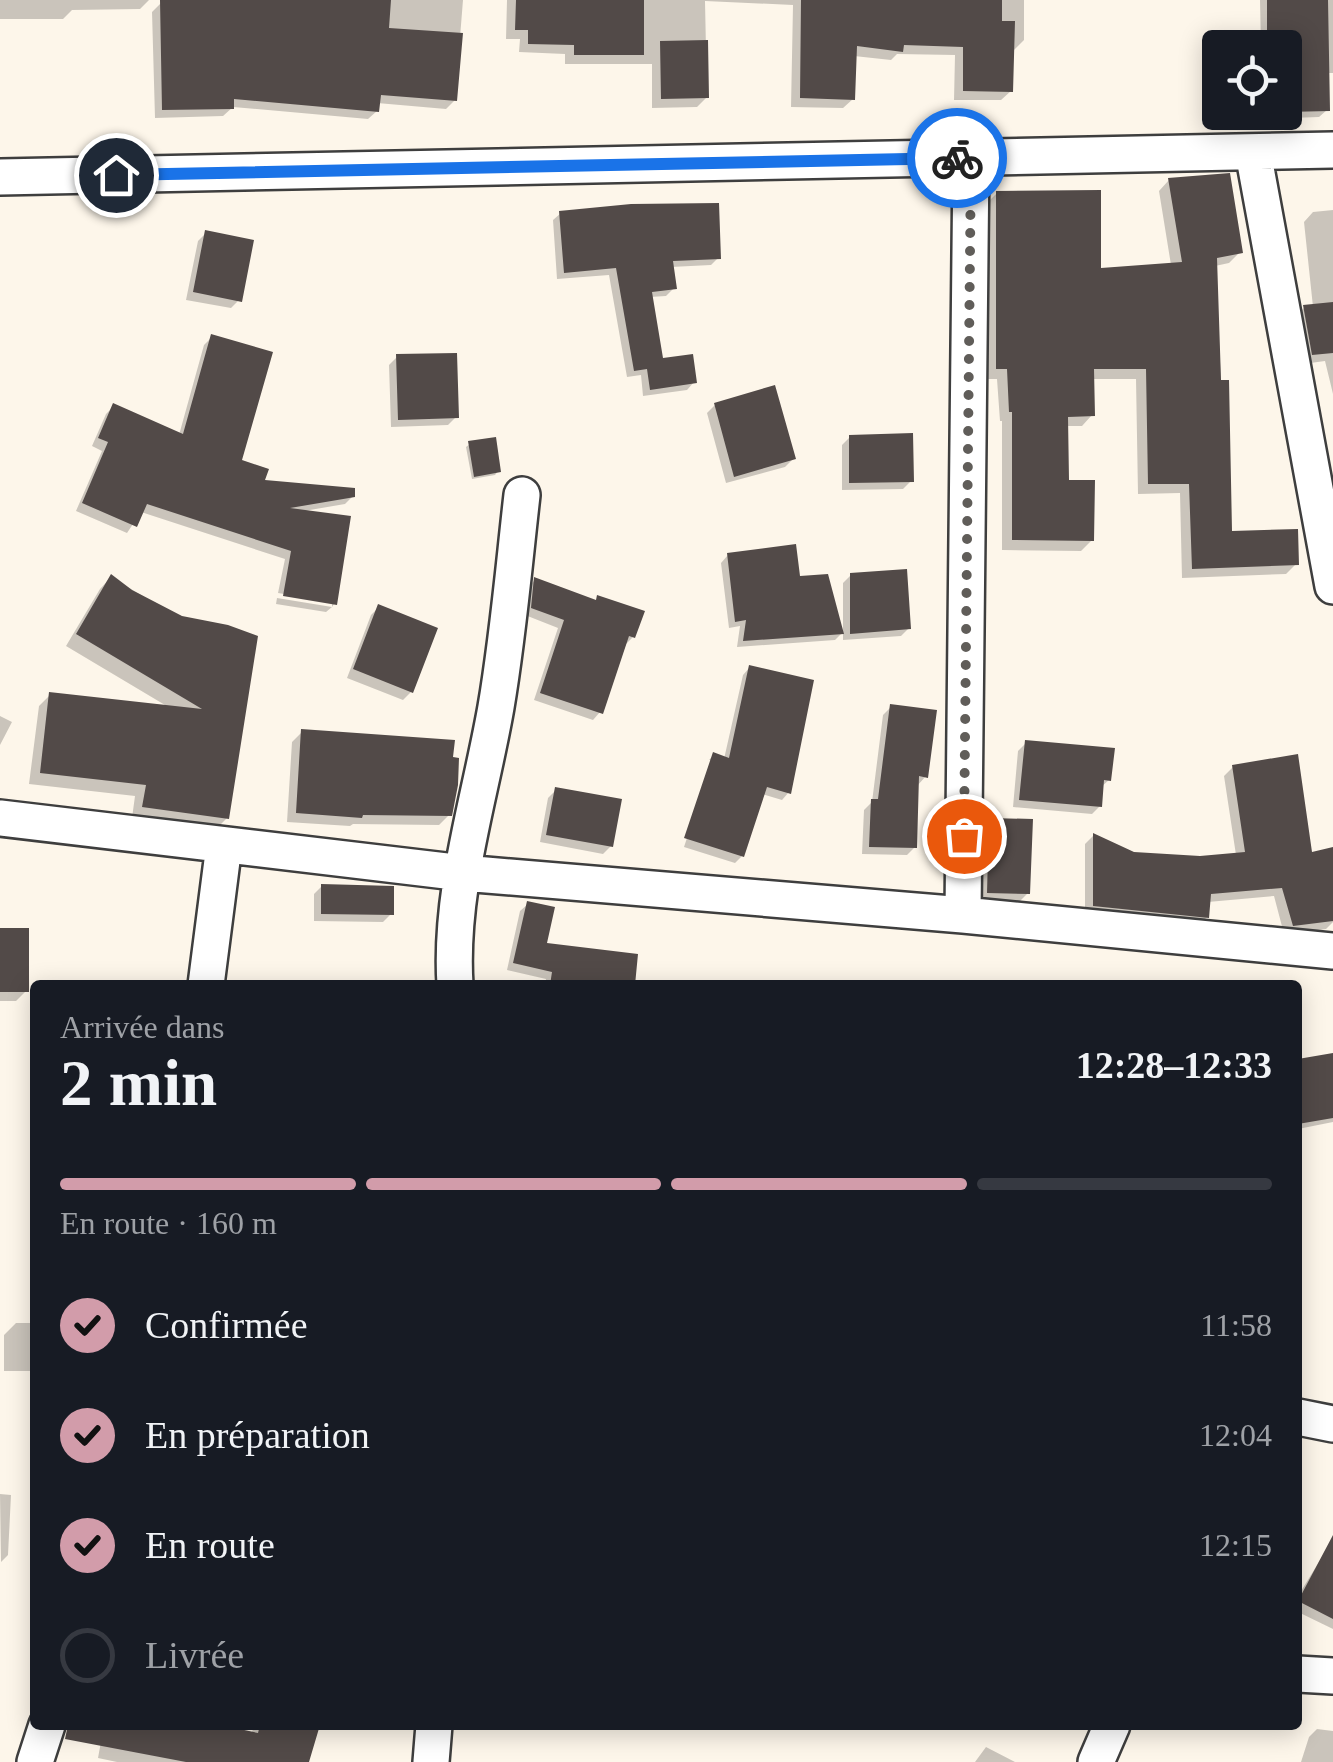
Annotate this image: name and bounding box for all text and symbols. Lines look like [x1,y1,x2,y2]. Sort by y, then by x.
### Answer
map controls [1202,30,1302,130]
button: locate [1202,30,1302,130]
courier [907,108,1007,208]
icon: bike [930,131,985,186]
pin [74,133,159,218]
icon: home [89,148,144,203]
pin [922,794,1007,879]
icon: bag [937,809,992,864]
text: Arrivée dans [60,1009,224,1045]
text: 12:28–12:33 [1076,1044,1272,1086]
text: 2 min [60,1047,217,1119]
text: En route · 160 m [60,1205,277,1241]
icon: check [60,1298,115,1353]
text: Confirmée [145,1304,308,1346]
text: 11:58 [1200,1307,1272,1343]
icon: check [60,1408,115,1463]
text: En préparation [145,1414,370,1456]
text: 12:04 [1199,1417,1272,1453]
icon: check [60,1518,115,1573]
text: En route [145,1524,275,1566]
text: 12:15 [1199,1527,1272,1563]
text: Livrée [145,1634,244,1676]

